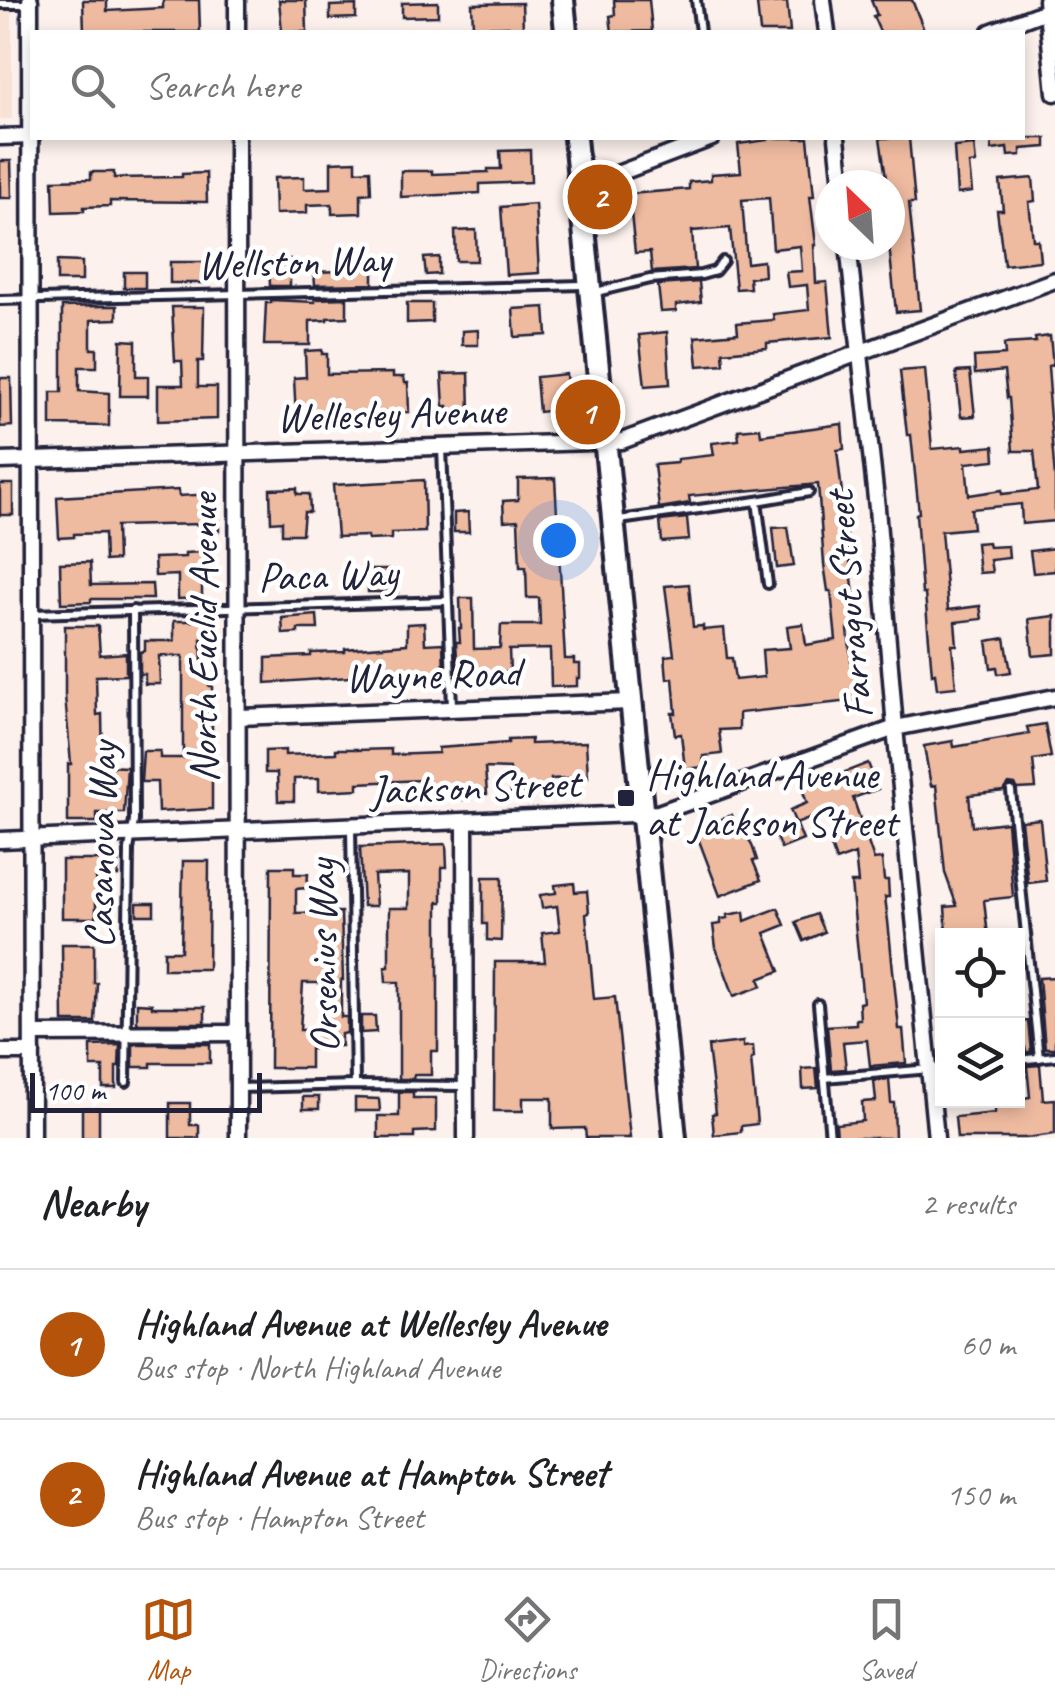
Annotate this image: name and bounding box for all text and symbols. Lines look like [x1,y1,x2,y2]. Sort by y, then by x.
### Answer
search box [30,30,1025,140]
icon: search [65,58,120,113]
text: Search here [145,62,300,109]
pin: 2 [568,160,632,234]
north arrow [815,170,905,260]
street label: Wellston Way [197,232,395,292]
pin: 1 [556,374,620,450]
street label: Wellesley Avenue [276,383,509,444]
street label: Farragut Street [812,485,885,721]
street label: North Euclid Avenue [177,491,230,783]
your location [533,515,584,566]
street label: Paca Way [257,546,401,604]
street label: Wayne Road [344,645,527,705]
street label: Casanova Way [73,737,129,949]
place label: Highland Avenue at Jackson Street [646,748,901,849]
street label: Jackson Street [367,757,585,817]
marker: Highland Avenue at Jackson Street [615,787,637,809]
street label: Orsenius Way [295,856,351,1053]
map controls [935,928,1025,1108]
button: locate [935,928,1025,1018]
button: layers [935,1018,1025,1108]
scale bar [30,1068,262,1112]
text: 100 m [45,1073,105,1108]
text: Nearby [40,1177,146,1230]
text: 2 results [921,1183,1015,1224]
text: Highland Avenue at Wellesley Avenue [135,1300,606,1347]
text: 1 [65,1324,80,1365]
text: 60 m [961,1324,1015,1365]
text: Bus stop · North Highland Avenue [135,1347,500,1388]
text: Highland Avenue at Hampton Street [135,1450,607,1497]
text: 2 [65,1474,80,1515]
text: 150 m [946,1474,1015,1515]
text: Bus stop · Hampton Street [135,1497,424,1538]
tab: Map [141,1592,196,1687]
tab: Directions [479,1592,576,1687]
tab: Saved [859,1592,914,1687]

